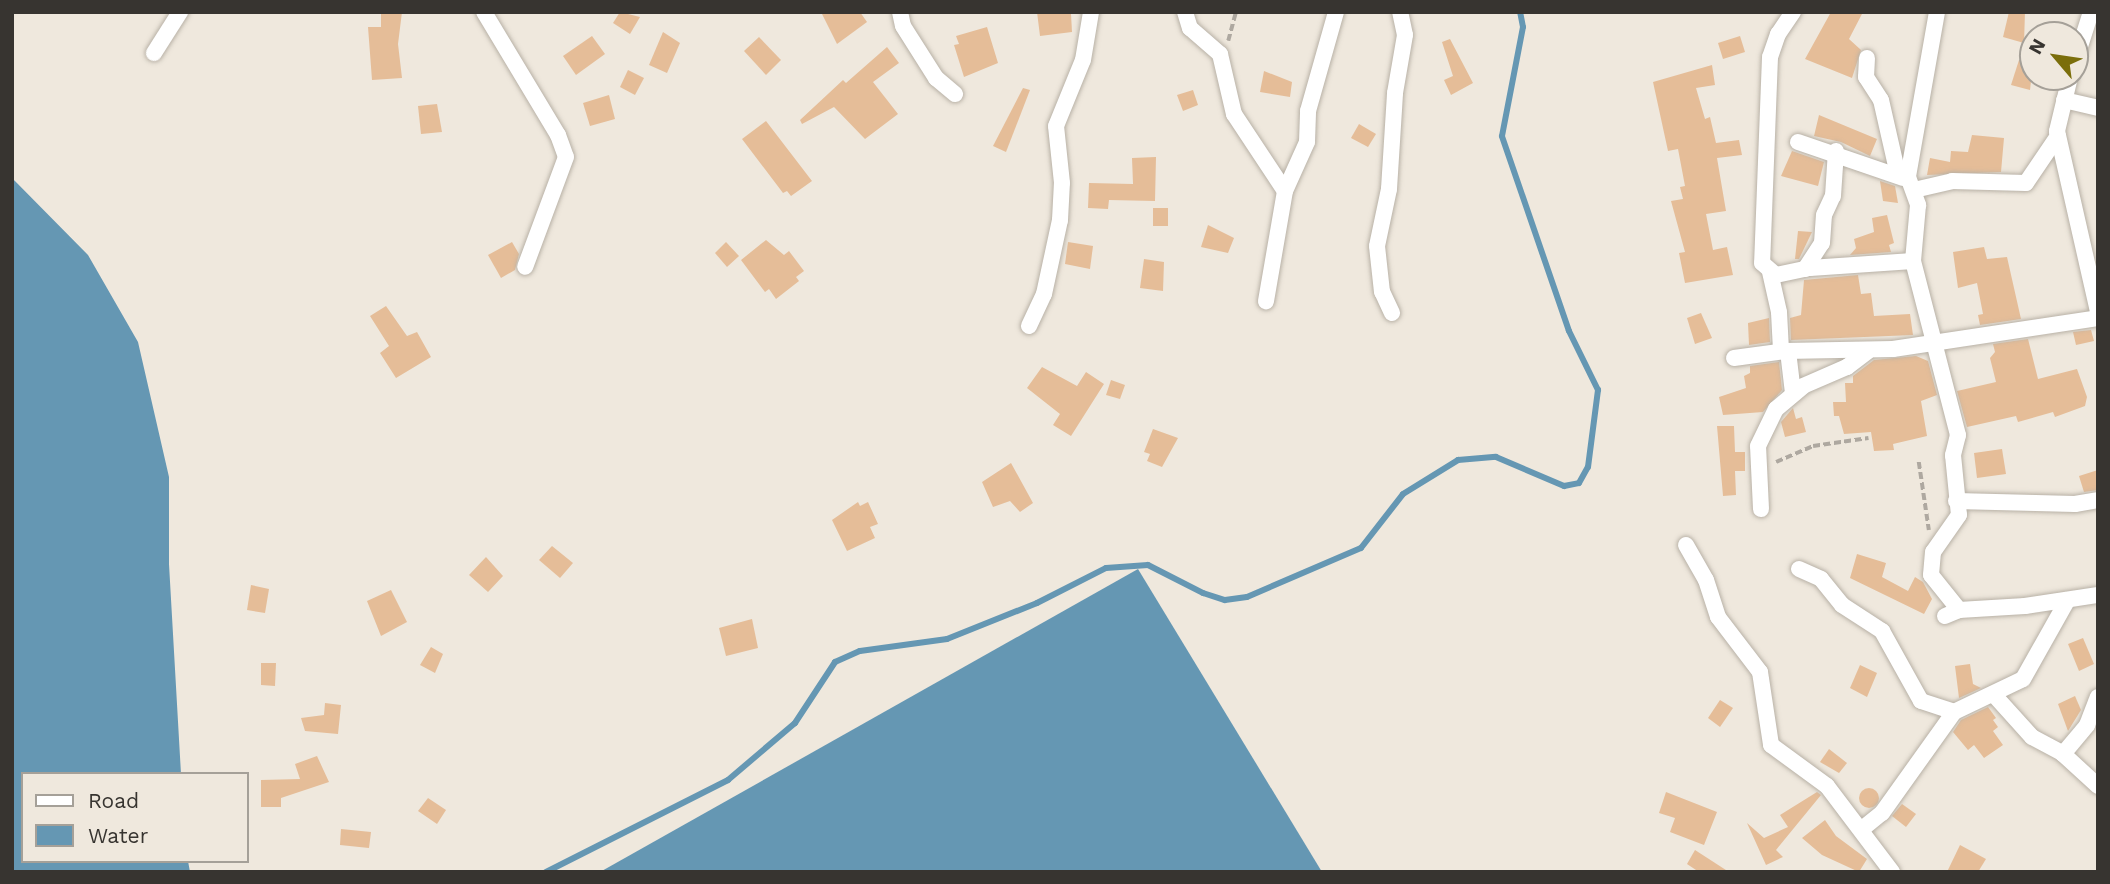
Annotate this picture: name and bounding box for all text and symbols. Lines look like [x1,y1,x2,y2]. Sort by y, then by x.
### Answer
north arrow [2019,21,2089,91]
text: N [2023,35,2050,58]
legend [21,772,248,863]
text: Road [88,788,139,813]
text: Water [88,823,148,848]

